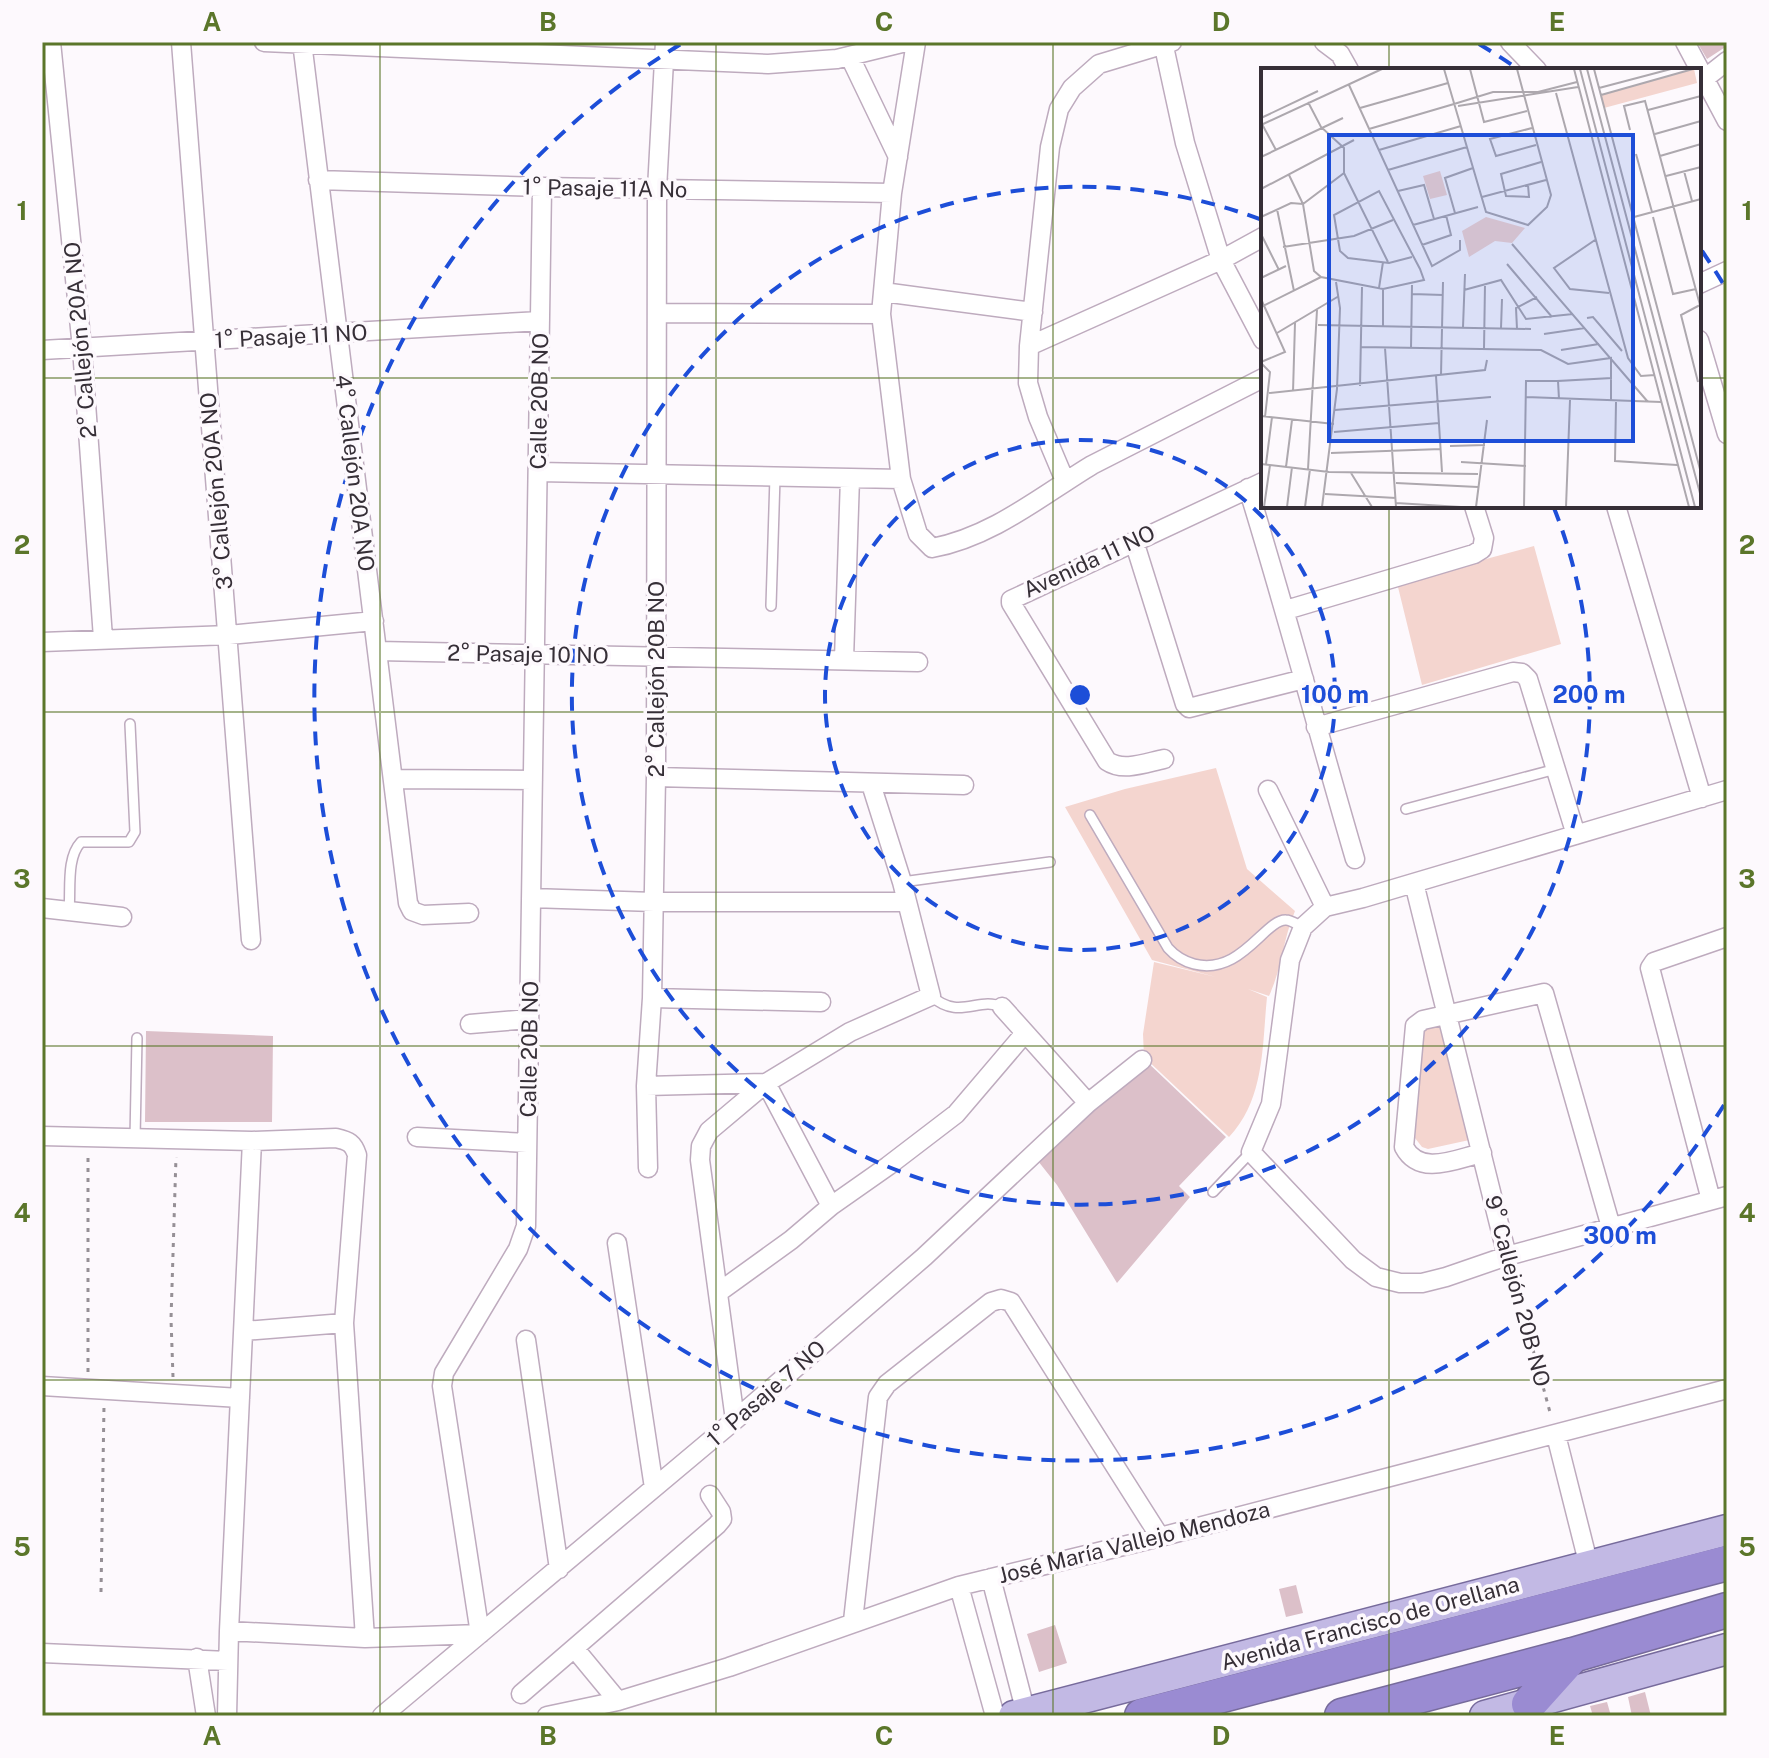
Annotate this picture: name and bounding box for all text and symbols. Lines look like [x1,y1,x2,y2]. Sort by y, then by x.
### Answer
text: A [203,6,222,37]
text: B [539,6,557,37]
text: C [875,6,893,37]
text: D [1212,6,1230,37]
text: E [1549,6,1565,37]
inset map [1261,68,1701,508]
street label: 1° Pasaje 11A No [522,174,688,202]
text: 1 [16,195,28,226]
text: 1 [1741,195,1753,226]
street label: 2° Callejón 20A NO [58,241,102,439]
street label: 1° Pasaje 11 NO [214,319,368,353]
street label: Calle 20B NO [525,332,553,470]
street label: 4° Callejón 20A NO [330,373,380,573]
street label: 3° Callejón 20A NO [194,391,238,591]
street label: Avenida 11 NO [1019,519,1159,603]
text: 2 [14,529,30,560]
text: 2 [1739,529,1755,560]
street label: 2° Callejón 20B NO [643,581,669,777]
street label: 2° Pasaje 10 NO [447,640,609,668]
text: 100 m [1301,680,1369,708]
text: 200 m [1552,680,1626,708]
centre of rings [1066,681,1094,709]
text: 3 [13,863,31,894]
text: 3 [1738,863,1756,894]
street label: Calle 20B NO [515,980,543,1118]
street label: 9° Callejón 20B NO [1480,1192,1556,1390]
text: 4 [13,1197,31,1228]
text: 4 [1738,1197,1756,1228]
text: 300 m [1583,1221,1657,1249]
street label: 1° Pasaje 7 NO [701,1335,831,1451]
street label: José María Vallejo Mendoza [995,1496,1273,1588]
text: 5 [13,1531,31,1562]
text: 5 [1738,1531,1756,1562]
street label: Avenida Francisco de Orellana [1218,1571,1522,1675]
text: A [203,1720,222,1751]
text: B [539,1720,557,1751]
text: C [875,1720,893,1751]
text: D [1212,1720,1230,1751]
text: E [1549,1720,1565,1751]

